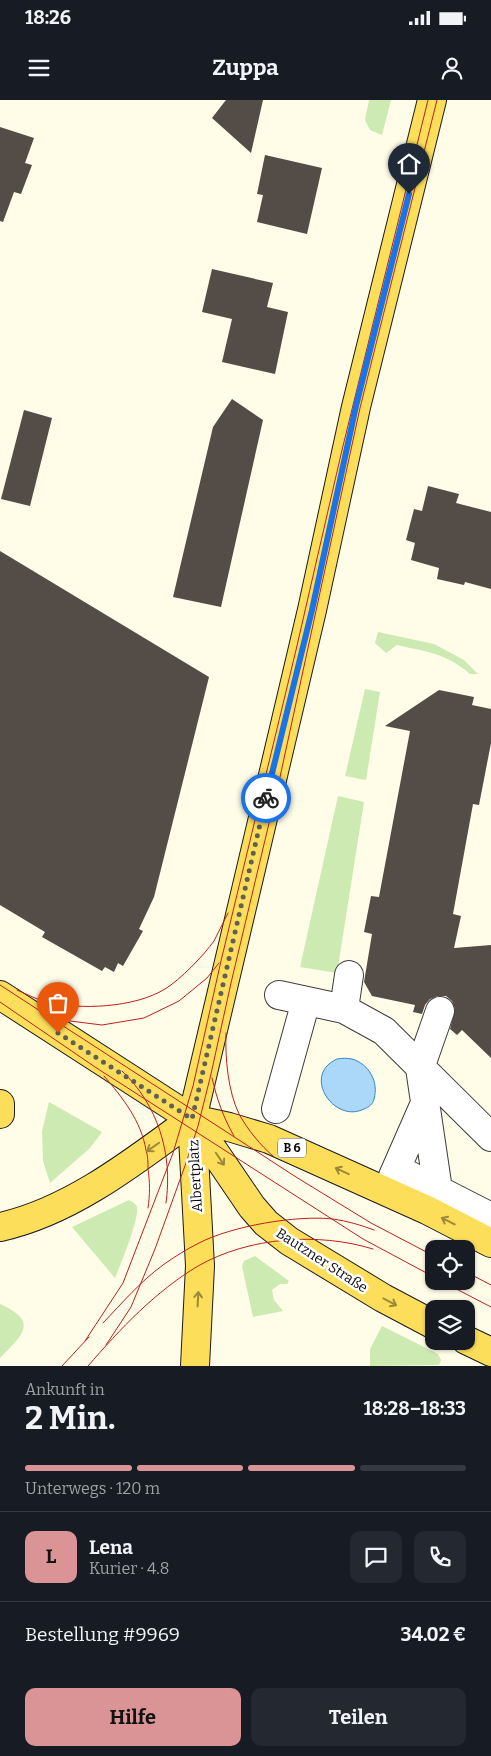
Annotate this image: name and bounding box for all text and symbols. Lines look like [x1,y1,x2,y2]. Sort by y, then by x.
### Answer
text: 18:26 [25,6,71,29]
icon: menu [25,54,53,82]
text: Zuppa [212,54,279,81]
icon: person [438,54,466,82]
pin [388,143,430,194]
icon: home [395,150,423,178]
courier [241,773,291,823]
icon: bike [252,784,280,812]
pin [37,982,79,1033]
icon: bag [44,989,72,1017]
road number: B 6 [278,1138,306,1158]
street label: Albertplatz [185,1139,206,1213]
one-way arrow [146,1142,160,1152]
one-way arrow [214,1152,225,1166]
one-way arrow [335,1166,350,1176]
one-way arrow [440,1215,455,1225]
street label: Bautzner Straße [273,1225,371,1296]
map controls [425,1240,475,1350]
button: locate [425,1240,475,1290]
one-way arrow [193,1291,203,1308]
one-way arrow [382,1298,397,1307]
button: layers [425,1300,475,1350]
text: Ankunft in [25,1380,105,1399]
text: 18:28–18:33 [364,1397,466,1420]
text: 2 Min. [25,1399,115,1437]
text: Unterwegs · 120 m [25,1479,160,1498]
button: chat [350,1531,402,1583]
button: phone [414,1531,466,1583]
text: Lena [89,1536,133,1559]
text: L [46,1545,56,1568]
text: Kurier · 4.8 [89,1559,169,1578]
text: Bestellung #9969 [25,1623,180,1646]
text: 34.02 € [400,1623,466,1646]
button: Hilfe [25,1688,241,1746]
button: Teilen [251,1688,466,1746]

